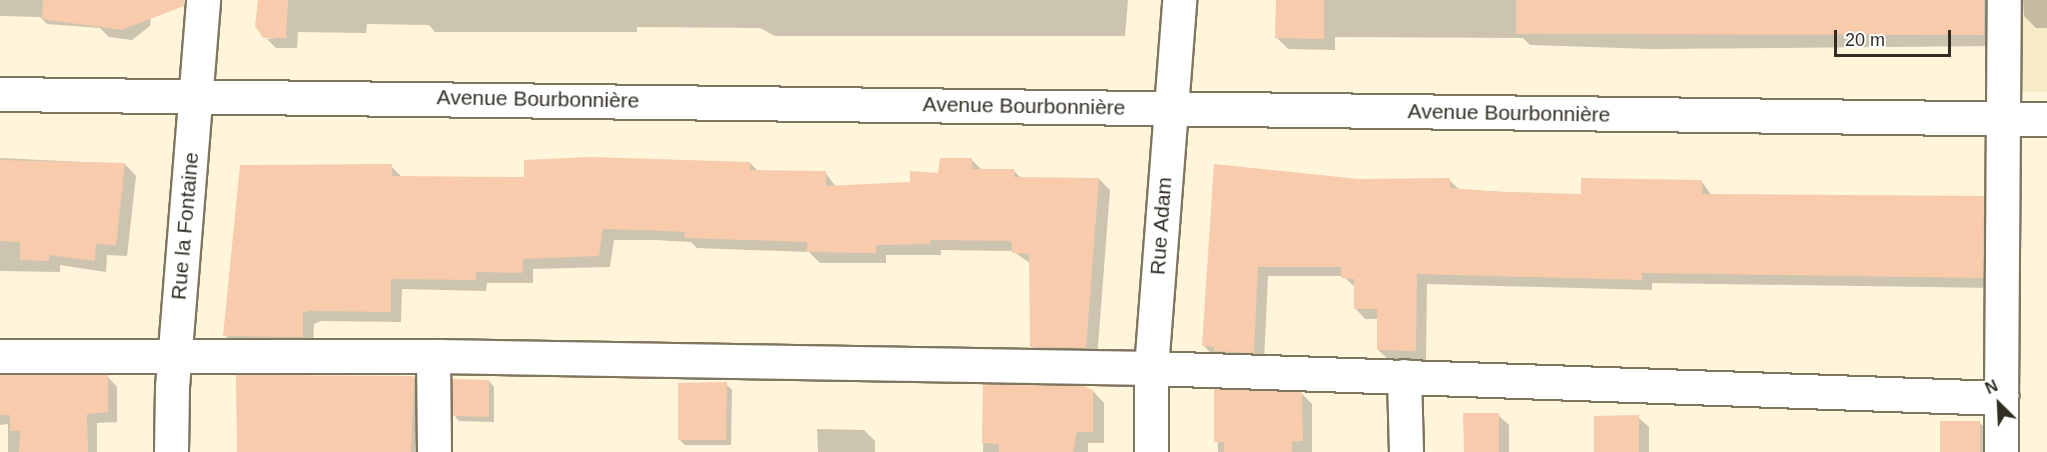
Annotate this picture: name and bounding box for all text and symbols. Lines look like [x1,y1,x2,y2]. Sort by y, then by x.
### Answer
scale bar [1837,18,1954,56]
text: 20 m [1845,30,1885,50]
street label: Avenue Bourbonnière [436,85,640,113]
street label: Avenue Bourbonnière [922,92,1126,120]
street label: Avenue Bourbonnière [1407,99,1611,127]
street label: Rue la Fontaine [166,151,204,301]
street label: Rue Adam [1145,176,1177,276]
north arrow [1969,374,2029,434]
text: N [1983,377,2000,397]

